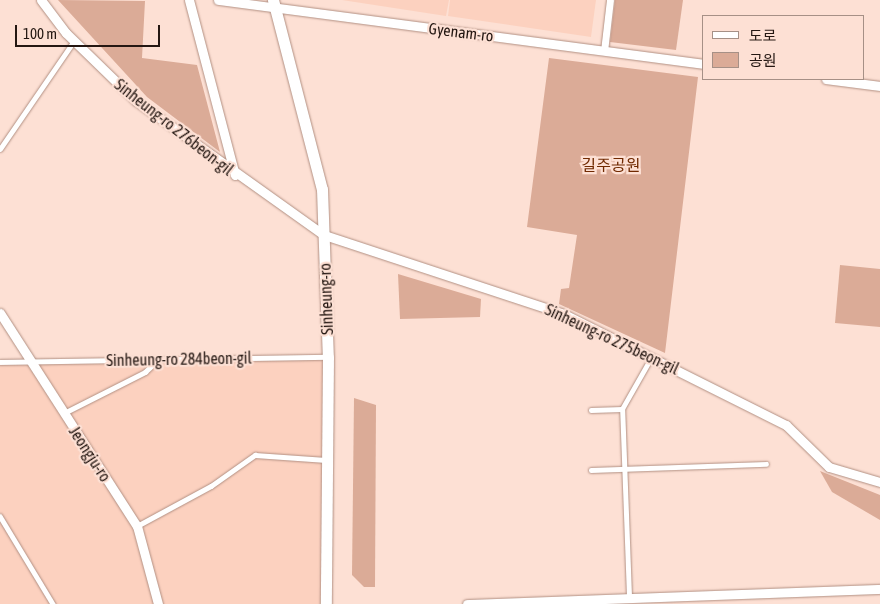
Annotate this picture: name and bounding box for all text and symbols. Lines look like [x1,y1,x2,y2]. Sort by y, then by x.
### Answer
scale bar [18,15,162,47]
legend [702,15,865,80]
street label: Gyenam-ro [428,19,494,45]
text: 100 m [23,25,57,42]
text: 도로 [749,27,777,44]
text: 공원 [749,52,777,69]
street label: Sinheung-ro 276beon-gil [111,75,237,179]
park label: 길주공원 [582,155,640,175]
street label: Sinheung-ro [315,263,337,335]
street label: Sinheung-ro 275beon-gil [542,300,682,378]
street label: Sinheung-ro 284beon-gil [106,348,252,370]
street label: Jeongju-ro [65,423,115,485]

